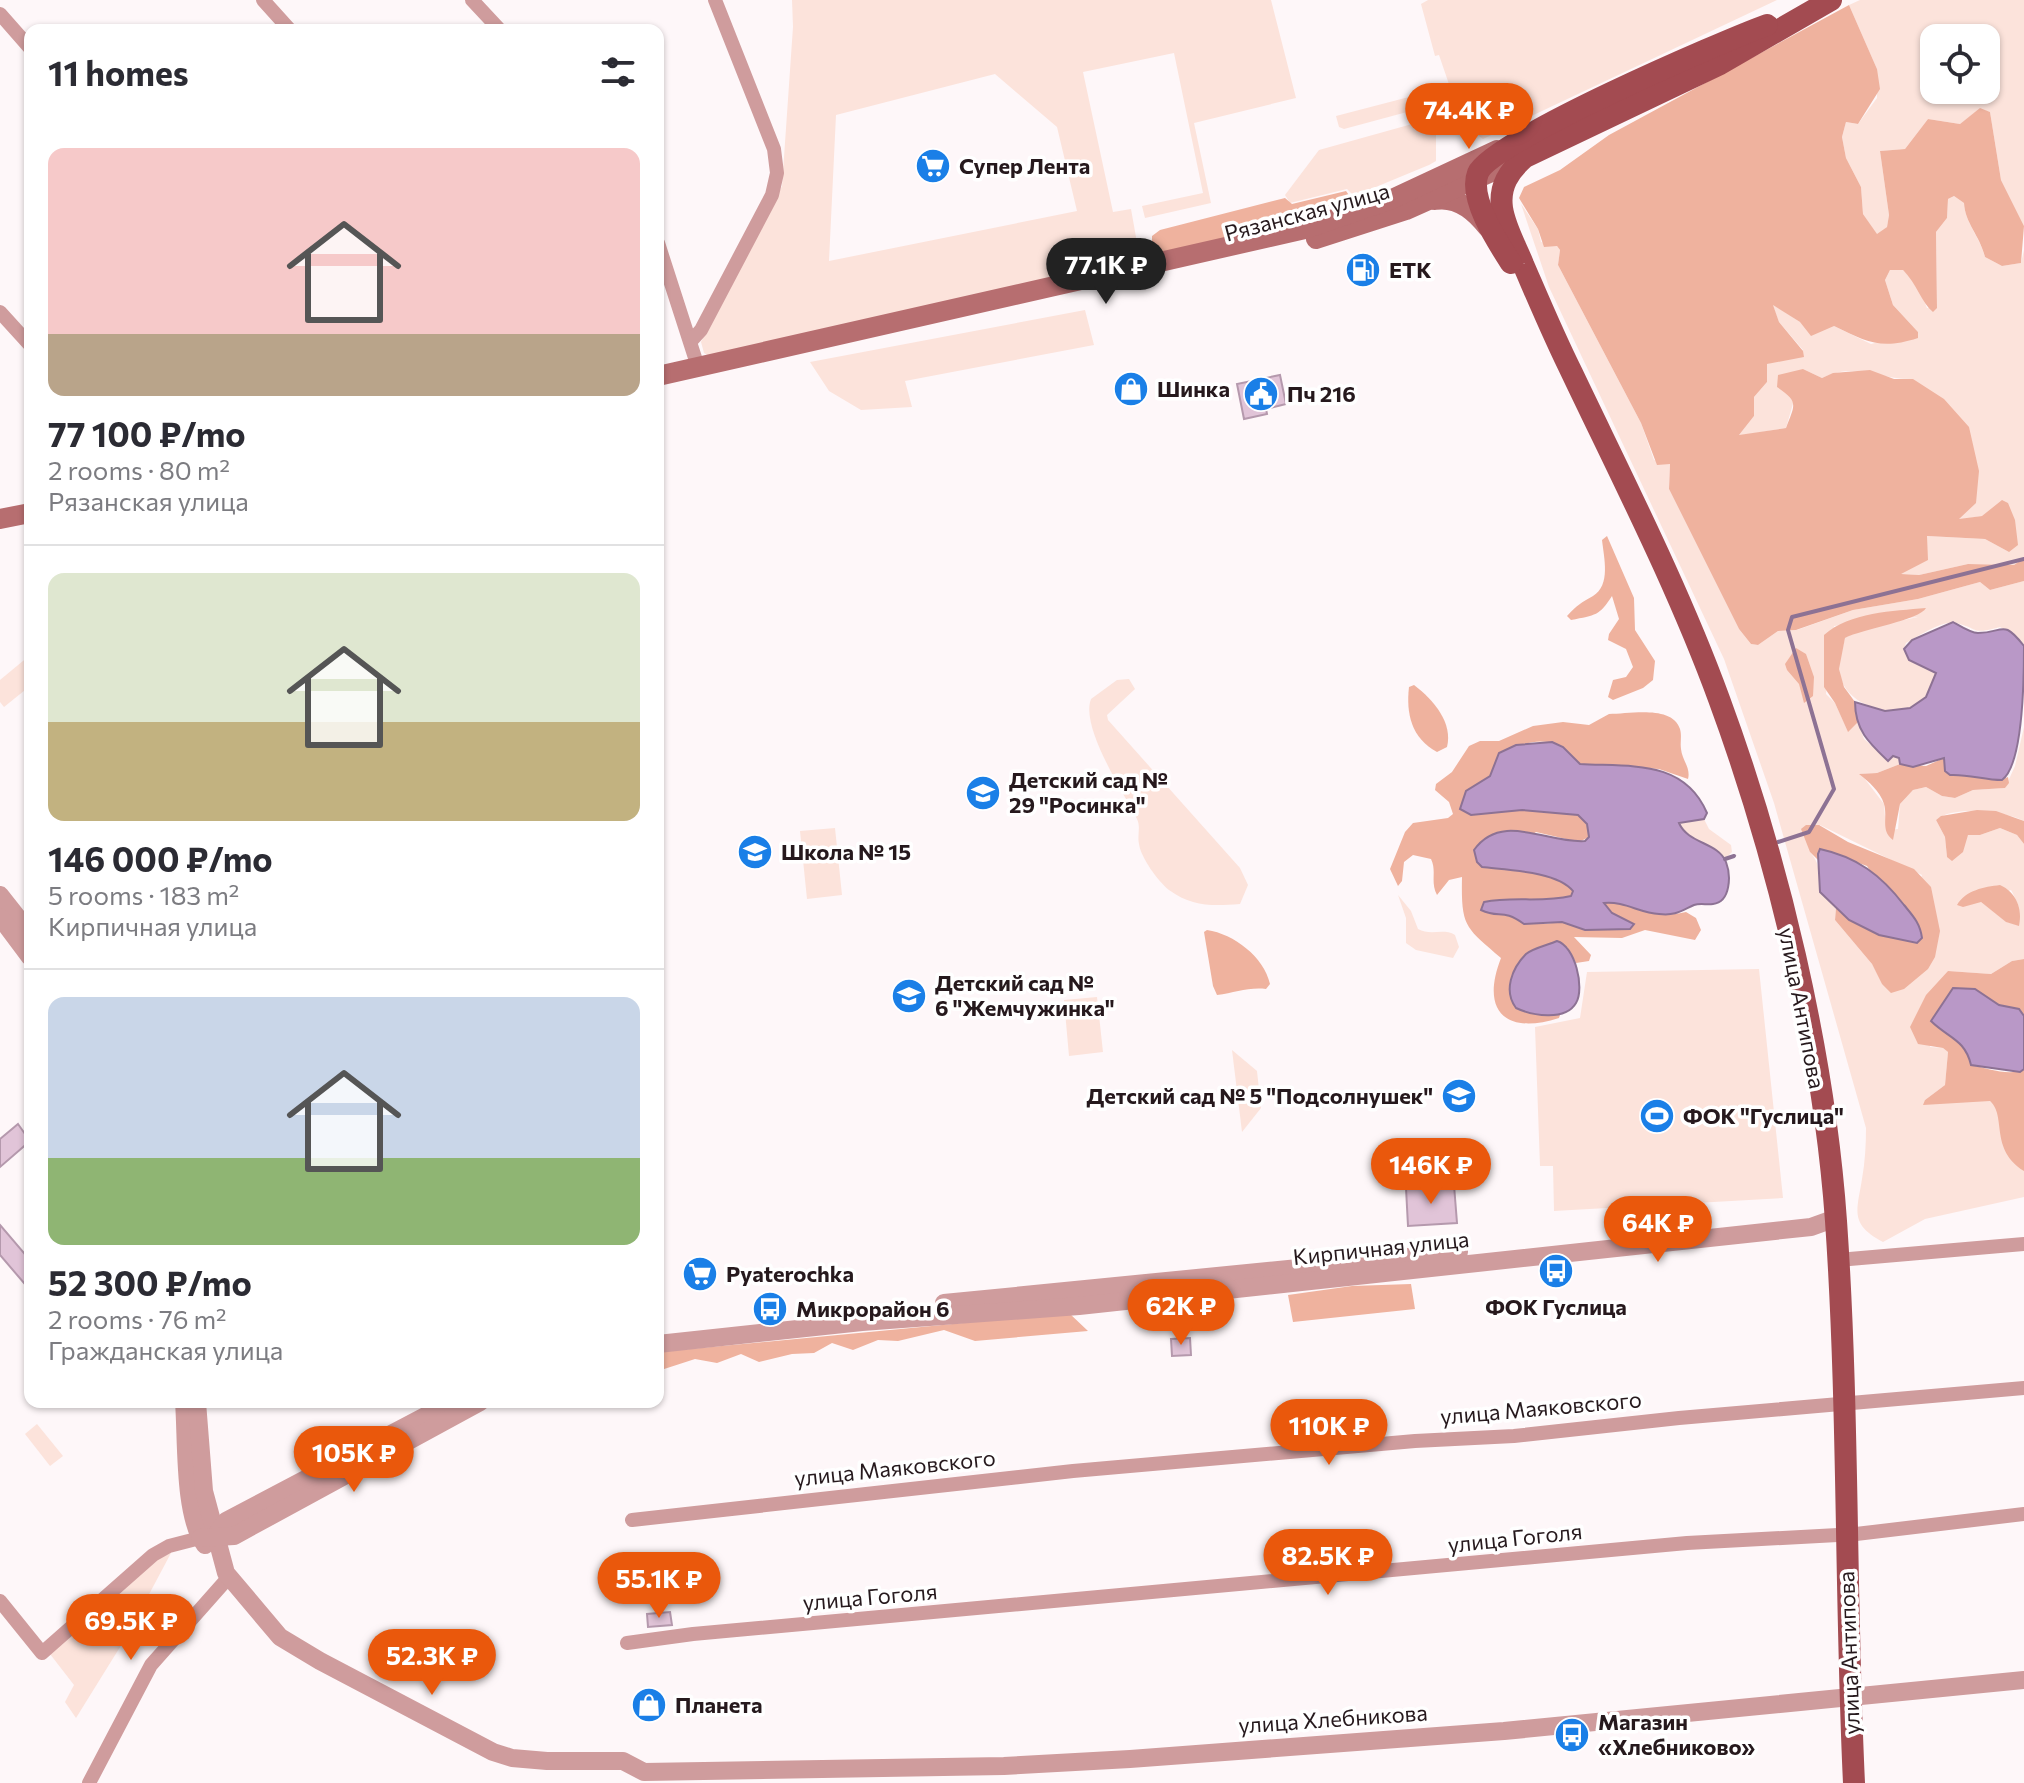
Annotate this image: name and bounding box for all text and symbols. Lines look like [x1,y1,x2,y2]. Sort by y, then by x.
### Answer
map controls [1920,24,2000,104]
button: locate [1920,24,2000,104]
icon: filters [596,50,640,94]
text: 11 homes [48,51,189,93]
pin: 74.4K ₽ [1395,83,1543,151]
text: 74.4K ₽ [1423,93,1515,124]
supermarket icon: Супер Лента [914,147,952,185]
place label: Супер Лента [959,152,1090,179]
street label: Рязанская улица [1221,176,1392,247]
icon: home [272,200,416,344]
pin: 77.1K ₽ [1032,238,1180,306]
text: 77.1K ₽ [1064,248,1148,279]
fuel station icon: ЕТК [1344,251,1382,289]
place label: ЕТК [1389,256,1432,283]
shop icon: Шинка [1112,370,1150,408]
place label: Шинка [1157,375,1230,402]
public building icon: Пч 216 [1242,375,1280,413]
place label: Пч 216 [1287,380,1356,407]
text: 77 100 ₽/mo [48,412,246,454]
text: 2 rooms · 80 m² [48,454,230,485]
text: Рязанская улица [48,485,249,516]
icon: home [272,625,416,769]
place label: Детский сад № 29 "Росинка" [1009,766,1168,818]
school or university icon: Детский сад № 29 "Росинка" [964,774,1002,812]
school or university icon: Школа № 15 [736,833,774,871]
text: 146 000 ₽/mo [48,837,273,879]
place label: Школа № 15 [781,838,911,865]
text: 5 rooms · 183 m² [48,879,239,910]
text: Кирпичная улица [48,910,257,941]
street label: улица Антипова [1774,925,1831,1091]
place label: Детский сад № 6 "Жемчужинка" [935,969,1115,1021]
school or university icon: Детский сад № 6 "Жемчужинка" [890,977,928,1015]
icon: home [272,1049,416,1193]
school or university icon: Детский сад № 5 "Подсолнушек" [1440,1077,1478,1115]
place label: Детский сад № 5 "Подсолнушек" [1086,1082,1433,1109]
sports icon: ФОК "Гуслица" [1638,1097,1676,1135]
place label: ФОК "Гуслица" [1683,1102,1844,1129]
pin: 146K ₽ [1366,1138,1496,1206]
text: 146K ₽ [1389,1148,1473,1179]
pin: 64K ₽ [1602,1196,1714,1264]
text: 64K ₽ [1622,1206,1694,1237]
street label: Кирпичная улица [1292,1225,1470,1270]
bus stop icon: ФОК Гуслица [1537,1252,1575,1290]
supermarket icon: Pyaterochka [681,1255,719,1293]
place label: Pyaterochka [726,1260,854,1287]
text: 52 300 ₽/mo [48,1261,252,1303]
pin: 62K ₽ [1125,1279,1237,1347]
text: 62K ₽ [1146,1289,1216,1320]
bus stop icon: Микрорайон 6 [751,1290,789,1328]
place label: ФОК Гуслица [1485,1293,1627,1320]
place label: Микрорайон 6 [796,1295,950,1322]
text: 2 rooms · 76 m² [48,1303,227,1334]
text: Гражданская улица [48,1334,283,1365]
street label: улица Маяковского [1439,1385,1643,1430]
pin: 110K ₽ [1264,1399,1394,1467]
text: 110K ₽ [1288,1409,1370,1440]
pin: 105K ₽ [289,1426,419,1494]
text: 105K ₽ [312,1436,396,1467]
street label: улица Маяковского [793,1444,997,1491]
street label: улица Гоголя [1446,1517,1583,1558]
pin: 82.5K ₽ [1254,1529,1402,1597]
text: 82.5K ₽ [1281,1539,1375,1570]
pin: 55.1K ₽ [585,1552,733,1620]
text: 55.1K ₽ [616,1562,702,1593]
street label: улица Антипова [1832,1571,1865,1735]
street label: улица Гоголя [802,1577,938,1616]
pin: 69.5K ₽ [57,1594,205,1662]
text: 69.5K ₽ [84,1604,178,1635]
pin: 52.3K ₽ [358,1629,506,1697]
text: 52.3K ₽ [386,1639,478,1670]
shop icon: Планета [630,1686,668,1724]
place label: Планета [675,1691,762,1718]
street label: улица Хлебникова [1237,1698,1428,1739]
place label: Магазин «Хлебниково» [1598,1708,1755,1760]
bus stop icon: Магазин «Хлебниково» [1553,1716,1591,1754]

